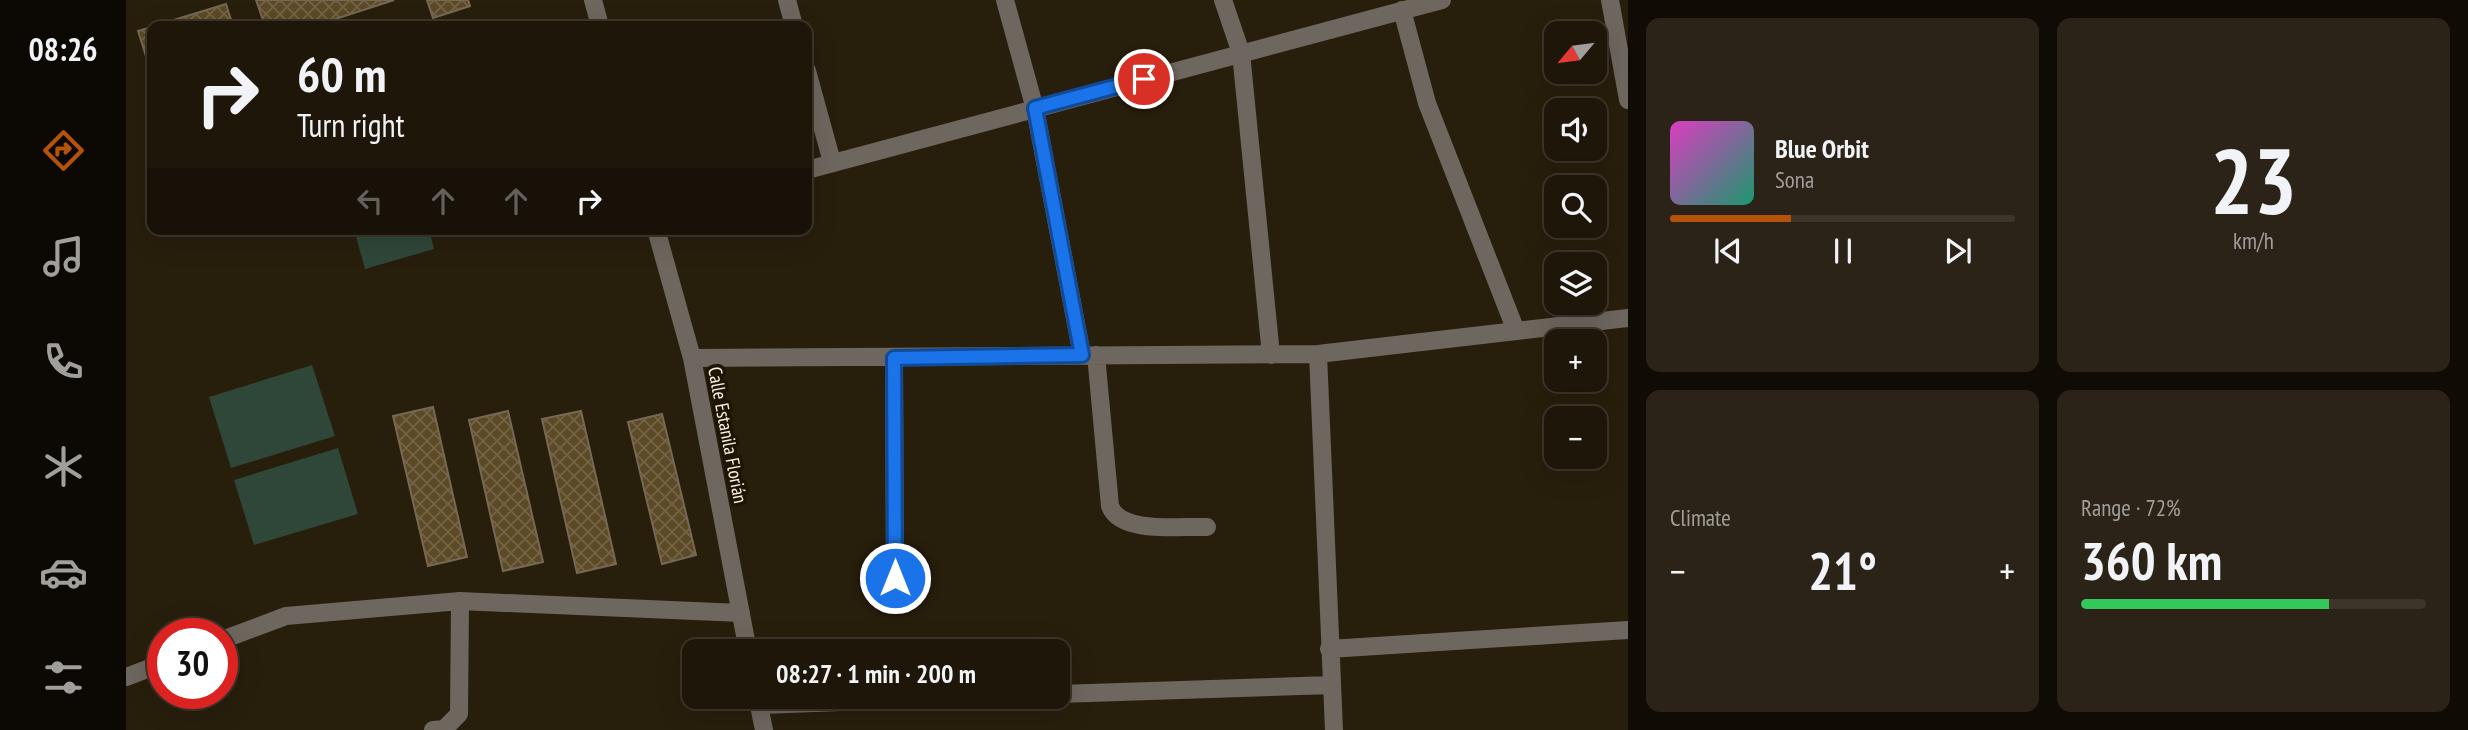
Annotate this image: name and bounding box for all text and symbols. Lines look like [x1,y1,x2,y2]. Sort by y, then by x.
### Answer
north arrow [1544,21,1606,84]
map controls [1544,21,1607,469]
text: 08:26 [28,28,98,70]
text: 60 m [297,42,386,106]
icon: right [182,49,273,140]
pin [1114,49,1174,109]
icon: arrive [1125,60,1163,98]
button: sound [1544,98,1607,161]
text: Turn right [297,104,405,146]
text: 23 [2210,121,2297,239]
icon: directions [39,126,88,175]
text: Blue Orbit [1775,132,1869,165]
text: Sona [1775,165,1814,194]
button: search [1544,175,1607,238]
icon: left [351,182,389,220]
icon: ahead [424,182,462,220]
icon: ahead [497,182,535,220]
icon: right [570,182,608,220]
text: km/h [2233,226,2274,255]
icon: music [39,232,88,281]
icon: previous [1709,232,1747,270]
icon: pause [1824,232,1862,270]
icon: next [1939,232,1977,270]
button: layers [1544,252,1607,315]
button: + [1544,329,1607,392]
icon: phone [39,337,88,386]
street label: Calle Estanila Florián [703,365,753,505]
button: − [1544,406,1607,469]
icon: climate [39,442,88,491]
text: Range · 72% [2081,493,2181,522]
text: Climate [1670,503,1731,532]
text: 360 km [2081,527,2222,594]
text: 21° [1808,537,1877,604]
position arrow [858,541,932,615]
text: − [1670,546,1686,595]
text: + [1999,546,2015,595]
icon: car [39,548,88,597]
speed limit sign: 30 [147,618,238,709]
icon: filters [39,653,88,702]
text: 08:27 · 1 min · 200 m [776,657,976,690]

